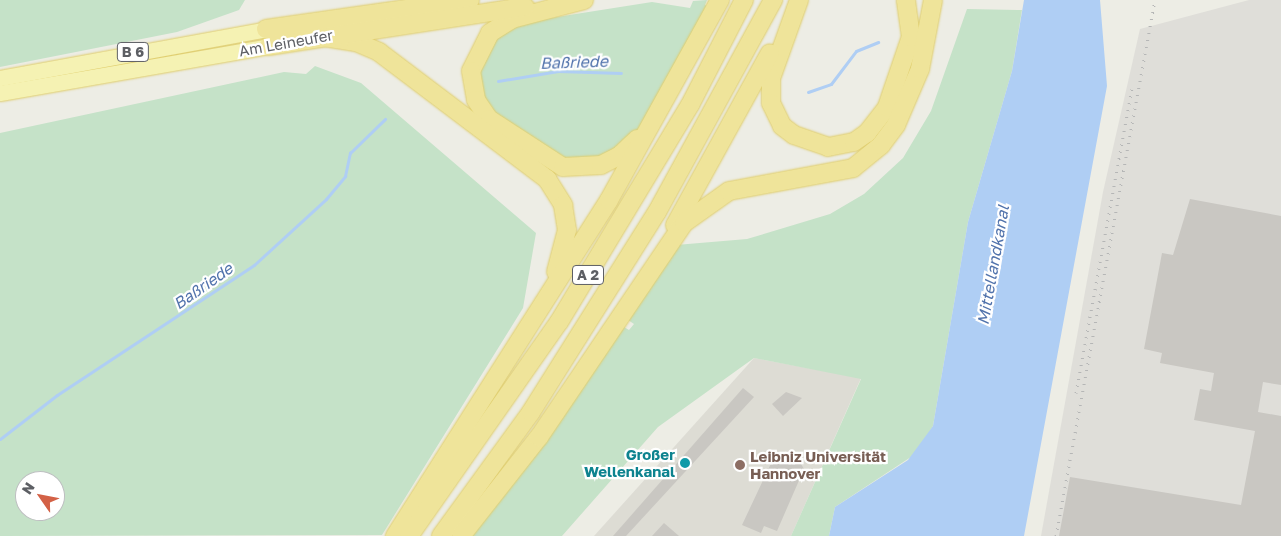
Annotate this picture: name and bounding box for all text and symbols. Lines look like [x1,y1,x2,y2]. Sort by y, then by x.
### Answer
street label: Am Leineufer [238,26,334,60]
road number: B 6 [117,41,149,64]
water label: Baßriede [540,51,608,73]
water label: Mittellandkanal [973,204,1013,326]
water label: Baßriede [170,259,236,313]
road number: A 2 [572,264,604,286]
place label: Großer Wellenkanal [584,445,675,480]
place label: Leibniz Universität Hannover [750,447,886,482]
marker: Großer Wellenkanal [679,457,691,469]
marker: Leibniz Universität Hannover [734,459,746,471]
north arrow [15,471,65,521]
text: N [18,479,38,497]

